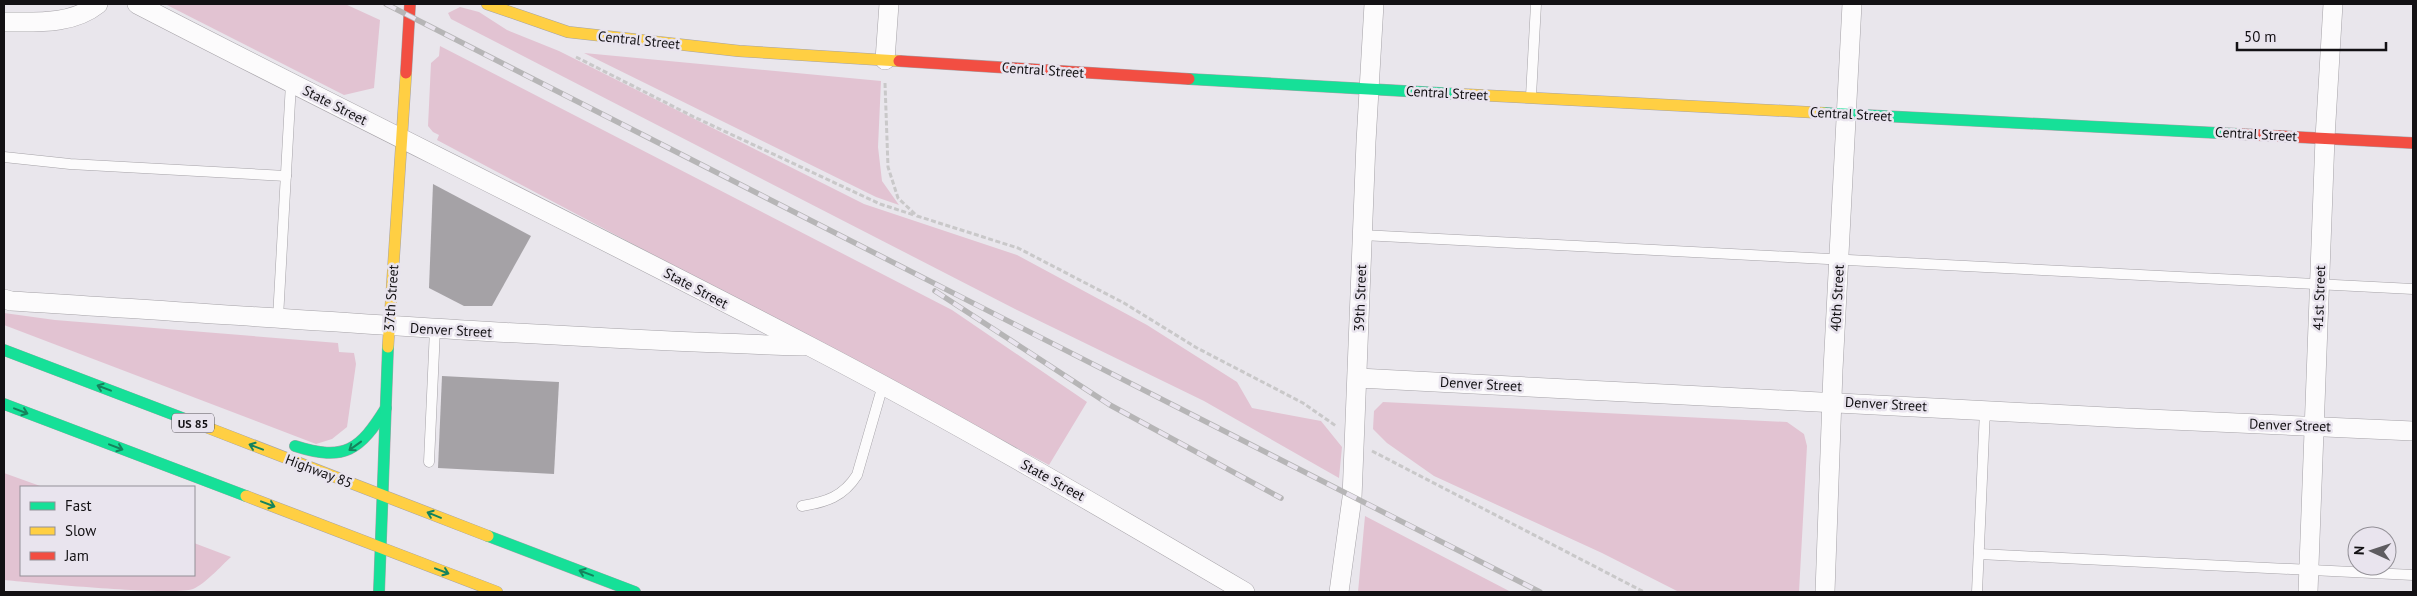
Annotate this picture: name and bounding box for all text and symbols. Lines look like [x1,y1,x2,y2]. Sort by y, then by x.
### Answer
scale bar [2237,20,2386,52]
street label: Central Street [597,27,681,53]
text: 50 m [2244,27,2277,46]
street label: Central Street [1001,58,1085,82]
street label: State Street [300,81,371,129]
street label: Central Street [1405,82,1489,104]
street label: Central Street [1809,103,1893,125]
street label: Central Street [2214,123,2298,145]
street label: 37th Street [380,264,402,332]
street label: State Street [661,264,731,313]
street label: 39th Street [1350,264,1370,332]
street label: 40th Street [1826,264,1848,332]
street label: 41st Street [2309,265,2329,331]
street label: Denver Street [410,319,493,341]
street label: Denver Street [1440,373,1523,395]
one-way arrow [97,383,112,392]
street label: Denver Street [1845,393,1928,415]
one-way arrow [13,407,28,416]
road number: US 85 [172,413,214,432]
street label: Denver Street [2249,415,2331,435]
one-way arrow [349,441,363,451]
one-way arrow [248,442,264,451]
one-way arrow [108,443,123,452]
street label: Highway 85 [283,450,355,492]
street label: State Street [1018,455,1088,505]
legend [20,486,195,576]
text: Fast [65,496,92,515]
one-way arrow [260,500,275,510]
one-way arrow [427,510,442,519]
text: Slow [65,521,96,540]
north arrow [2347,526,2397,576]
text: N [2350,545,2368,555]
text: Jam [64,546,89,565]
one-way arrow [434,567,450,576]
one-way arrow [579,568,594,578]

